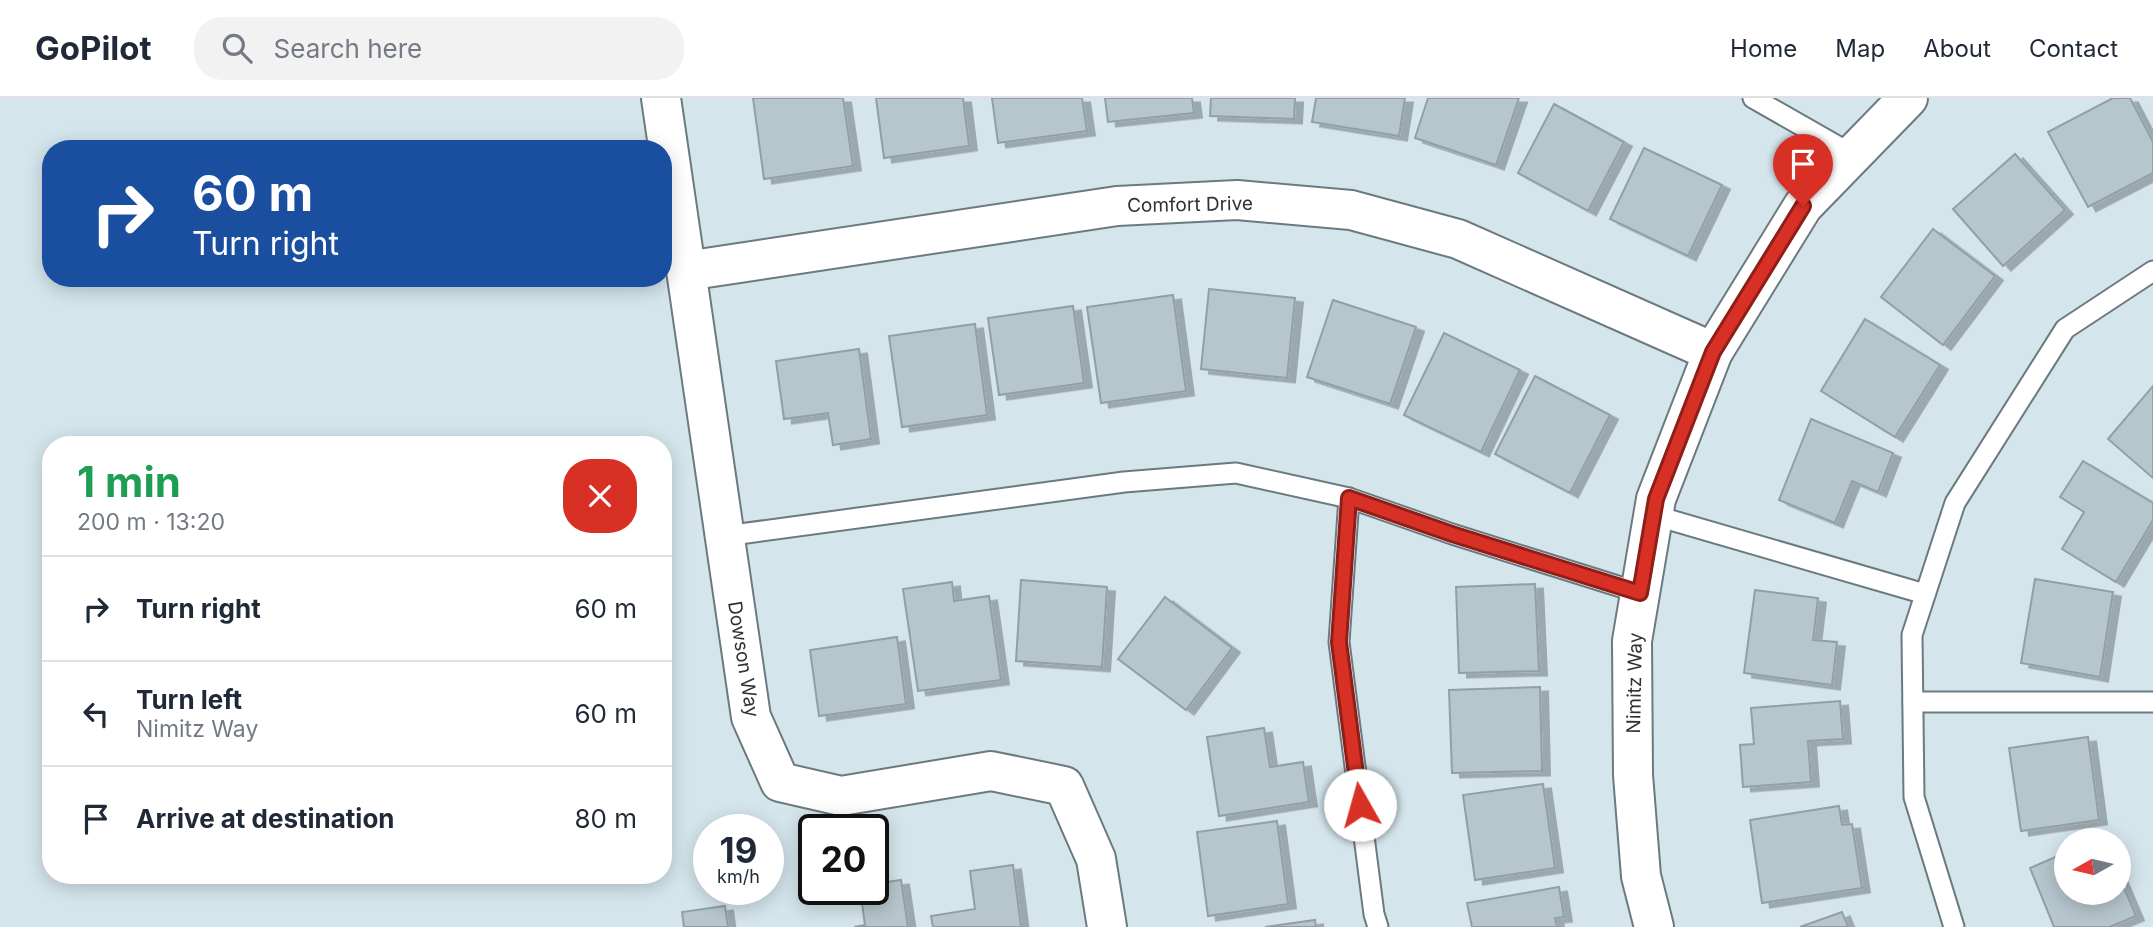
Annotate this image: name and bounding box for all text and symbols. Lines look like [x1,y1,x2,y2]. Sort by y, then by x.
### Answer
search box [194,17,684,80]
text: GoPilot [35,28,152,68]
icon: search [218,29,256,67]
text: Search here [274,33,422,64]
text: Home [1730,34,1797,63]
text: Map [1835,34,1885,63]
text: About [1923,34,1991,63]
text: Contact [2029,34,2118,63]
pin [1773,134,1833,206]
icon: arrive [1784,145,1822,183]
text: 60 m [192,164,313,223]
icon: right [77,168,168,259]
street label: Comfort Drive [1127,192,1253,217]
text: Turn right [192,224,339,263]
text: 1 min [77,456,181,507]
button: close [563,459,637,533]
text: 200 m · 13:20 [77,508,225,536]
icon: right [77,590,115,628]
text: Turn right [136,593,261,624]
text: 60 m [574,593,637,624]
street label: Dowson Way [723,599,764,719]
street label: Nimitz Way [1622,632,1647,734]
text: Turn left [136,684,242,715]
icon: left [77,695,115,733]
text: 60 m [574,698,637,729]
text: Nimitz Way [136,715,258,743]
position arrow [1323,768,1397,842]
icon: arrive [77,800,115,838]
text: Arrive at destination [136,803,395,834]
text: 80 m [574,803,637,834]
speed limit sign: 20 [798,814,889,905]
north arrow [2054,828,2132,905]
map controls [2054,828,2131,905]
text: 19 [720,829,757,871]
text: km/h [717,866,760,887]

